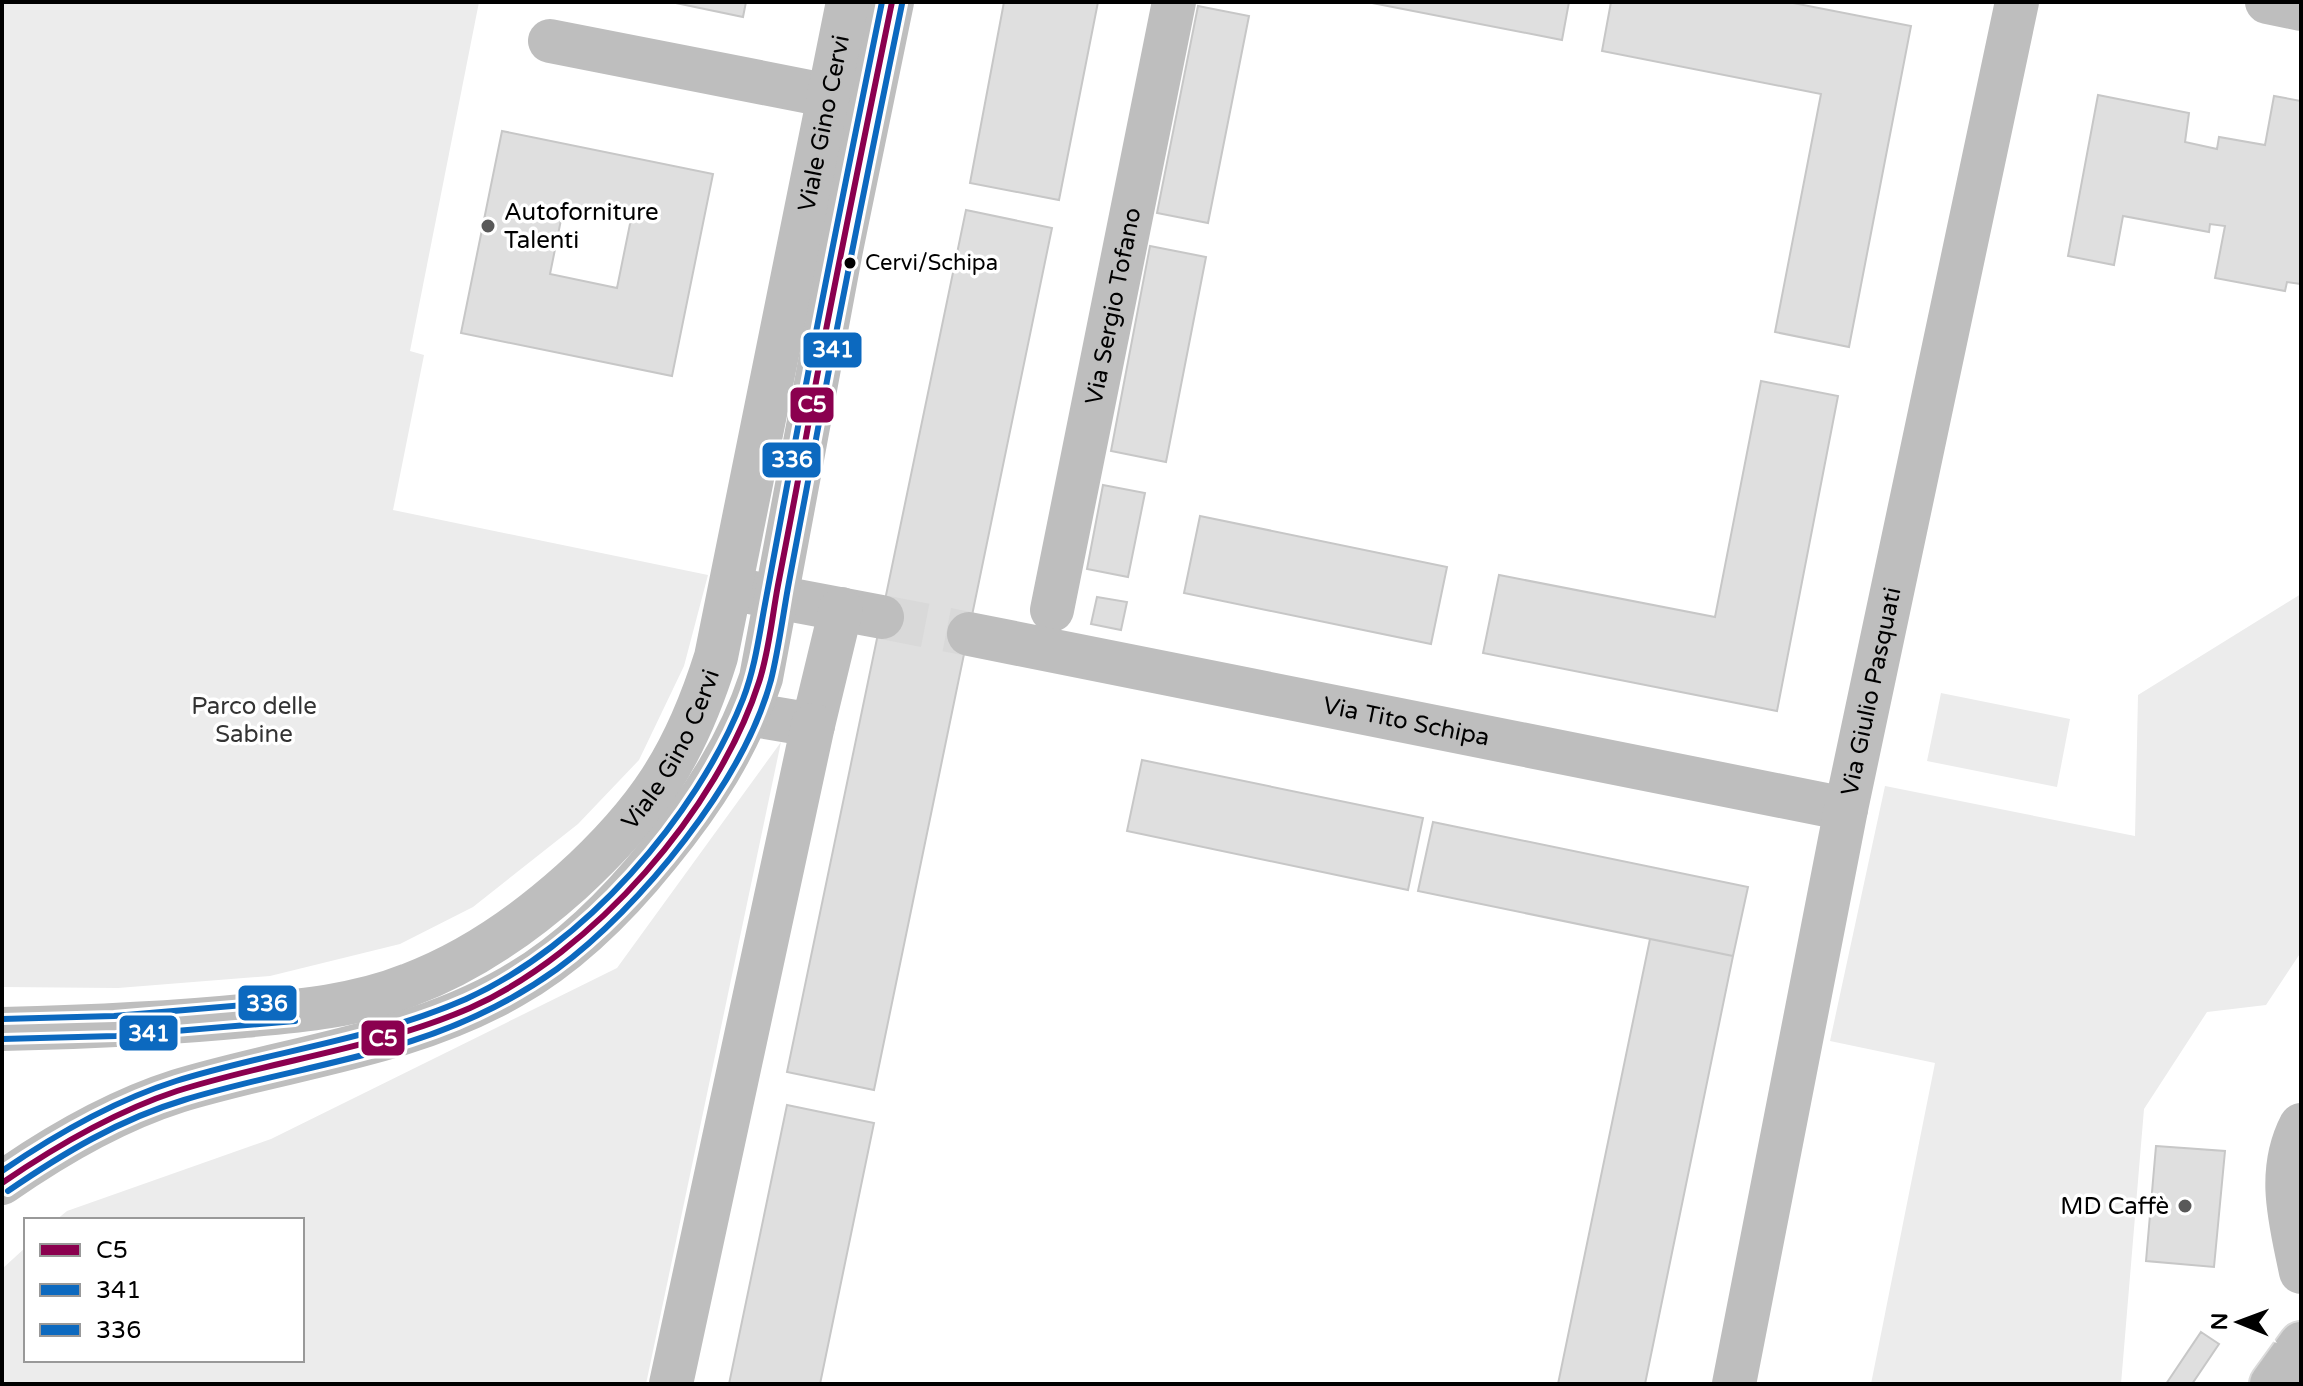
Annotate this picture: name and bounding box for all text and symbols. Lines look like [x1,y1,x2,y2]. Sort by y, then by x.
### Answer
street label: Viale Gino Cervi [792,33,855,214]
place label: Autoforniture Talenti [504,198,659,255]
street label: Via Sergio Tofano [1079,205,1147,407]
marker: Autoforniture Talenti [479,217,497,235]
place label: Cervi/Schipa [865,250,998,276]
marker: Cervi/Schipa [842,255,858,271]
line badge: 341 [802,331,863,369]
text: 341 [812,337,854,363]
line badge: C5 [789,386,835,424]
text: C5 [797,392,827,418]
line badge: 336 [761,441,822,479]
text: 336 [771,447,813,473]
street label: Via Giulio Pasquati [1835,584,1907,798]
street label: Viale Gino Cervi [615,666,725,835]
street label: Via Tito Schipa [1321,690,1492,752]
park label: Parco delle Sabine [191,692,317,749]
line badge: 336 [237,984,298,1022]
text: 336 [246,991,288,1017]
line badge: 341 [118,1014,179,1052]
line badge: C5 [360,1019,406,1057]
text: 341 [128,1021,170,1047]
text: C5 [368,1026,398,1052]
place label: MD Caffè [2060,1192,2169,1221]
marker: MD Caffè [2176,1197,2194,1215]
legend [24,1218,304,1362]
text: C5 [96,1236,128,1265]
text: 341 [96,1276,141,1305]
north arrow [2199,1282,2279,1362]
text: N [2207,1313,2233,1331]
text: 336 [96,1316,141,1345]

